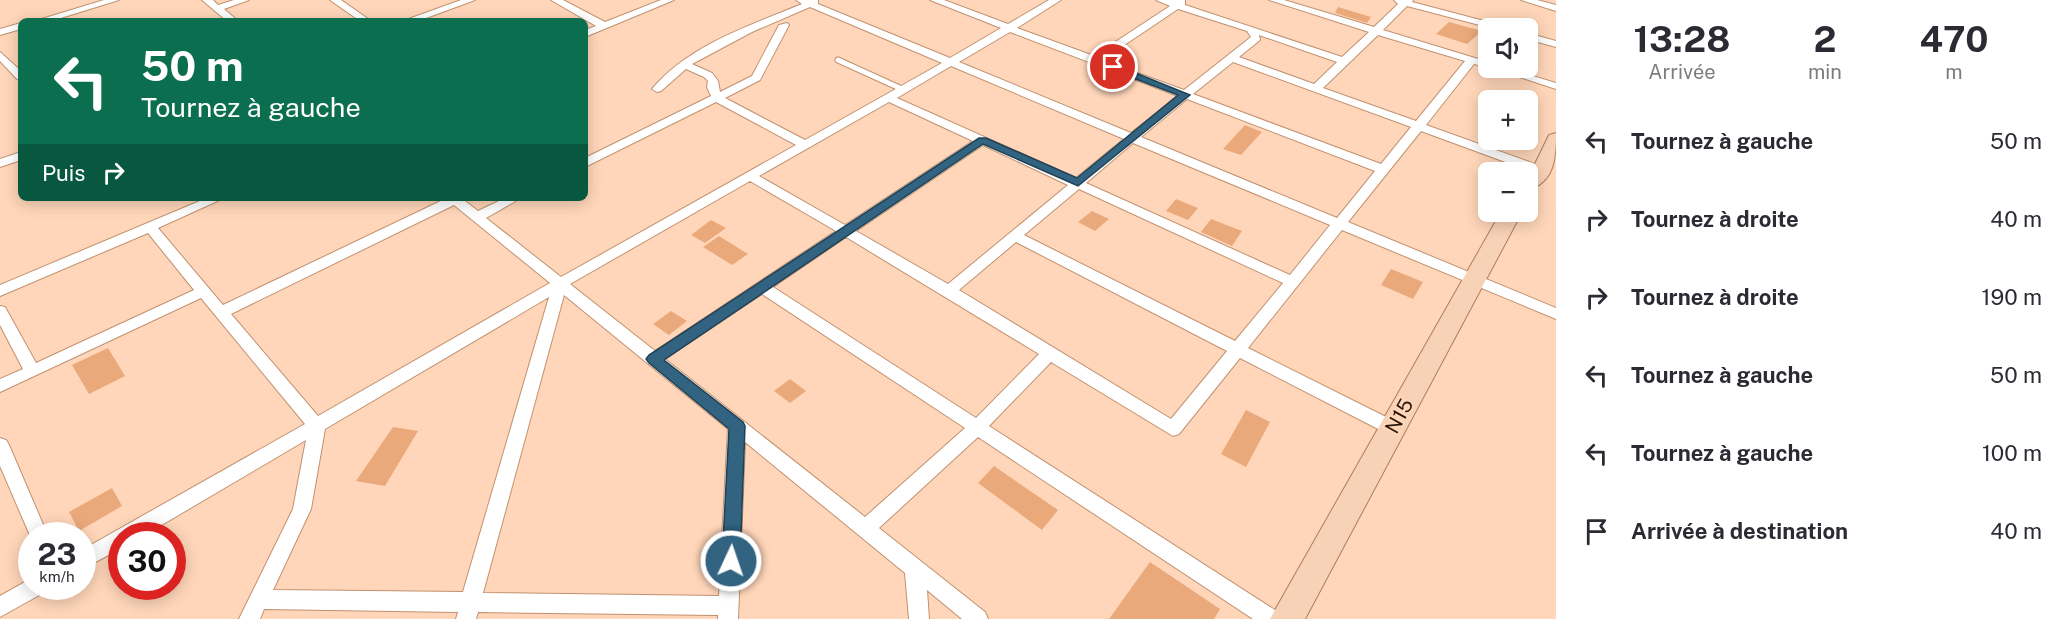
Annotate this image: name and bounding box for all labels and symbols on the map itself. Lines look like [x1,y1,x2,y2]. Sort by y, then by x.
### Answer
pin [1087,41,1138,92]
street label: N15 [1380,394,1418,438]
speed limit sign: 30 [108,522,186,600]
position arrow [699,529,763,593]

